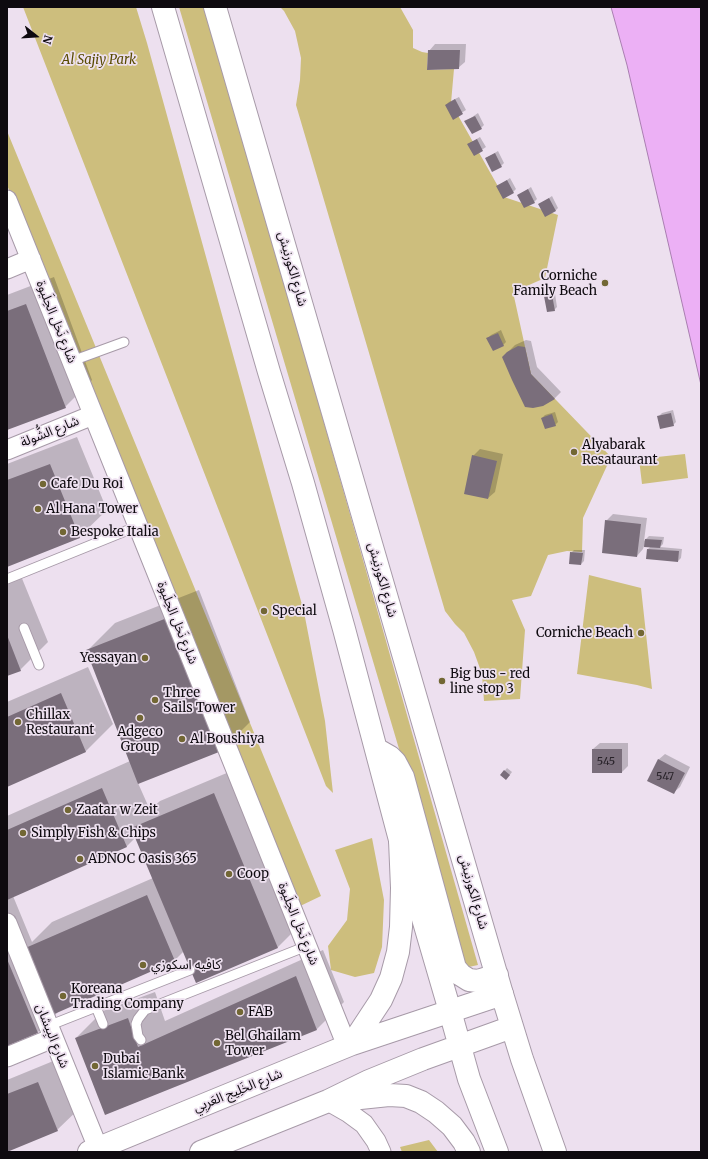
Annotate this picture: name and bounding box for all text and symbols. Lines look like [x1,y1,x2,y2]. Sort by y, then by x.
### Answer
north arrow [16,16,56,56]
text: N [40,33,55,46]
park label: Al Sajiy Park [62,52,136,68]
street label: شارع الكورنيش [274,230,310,308]
place label: Corniche Family Beach [513,268,597,299]
street label: شارع نَخل الحِلَيوة [32,278,80,366]
marker: Corniche Family Beach [600,278,610,288]
street label: شارع الشُّولة [18,413,82,451]
place label: Alyabarak Resataurant [582,437,658,468]
marker: Alyabarak Resataurant [569,447,579,457]
place label: Cafe Du Roi [51,476,123,492]
marker: Cafe Du Roi [38,479,48,489]
place label: Al Hana Tower [46,501,138,517]
marker: Al Hana Tower [33,504,43,514]
place label: Bespoke Italia [71,524,159,540]
marker: Bespoke Italia [58,527,68,537]
street label: شارع الكورنيش [364,541,400,619]
street label: شارع نَخل الحِلَيوة [153,579,201,667]
place label: Special [272,603,317,619]
marker: Special [259,606,269,616]
place label: Corniche Beach [536,625,633,641]
marker: Corniche Beach [636,628,646,638]
place label: Yessayan [80,650,137,666]
marker: Yessayan [140,653,150,663]
place label: Big bus - red line stop 3 [450,666,530,697]
marker: Big bus - red line stop 3 [437,676,447,686]
place label: Three Sails Tower [163,685,235,716]
marker: Three Sails Tower [150,695,160,705]
place label: Chillax Restaurant [26,707,94,738]
marker: Adgeco Group [135,713,145,723]
marker: Chillax Restaurant [13,717,23,727]
place label: Adgeco Group [117,724,163,755]
place label: Al Boushiya [190,731,264,747]
marker: Al Boushiya [177,734,187,744]
house number: 545 [597,755,615,769]
house number: 547 [656,770,674,784]
place label: Zaatar w Zeit [76,802,158,818]
marker: Zaatar w Zeit [63,805,73,815]
place label: Simply Fish & Chips [31,825,156,841]
marker: Simply Fish & Chips [18,828,28,838]
place label: ADNOC Oasis 365 [88,851,197,867]
street label: شارع الكورنيش [455,853,491,931]
marker: ADNOC Oasis 365 [75,854,85,864]
place label: Coop [237,866,269,882]
marker: Coop [224,869,234,879]
street label: شارع نَخل الحِلَيوة [274,880,322,968]
place label: كافيه اسكوزي [151,957,221,973]
marker: كافيه اسكوزي [138,960,148,970]
place label: Koreana Trading Company [71,981,184,1012]
marker: Koreana Trading Company [58,991,68,1001]
street label: شارع البِيشان [32,1002,72,1070]
place label: FAB [248,1004,273,1020]
marker: FAB [235,1007,245,1017]
place label: Bel Ghailam Tower [225,1028,301,1059]
marker: Bel Ghailam Tower [212,1038,222,1048]
place label: Dubai Islamic Bank [103,1051,184,1082]
marker: Dubai Islamic Bank [90,1061,100,1071]
street label: شارع الخَلِيج العَربِي [191,1066,285,1116]

